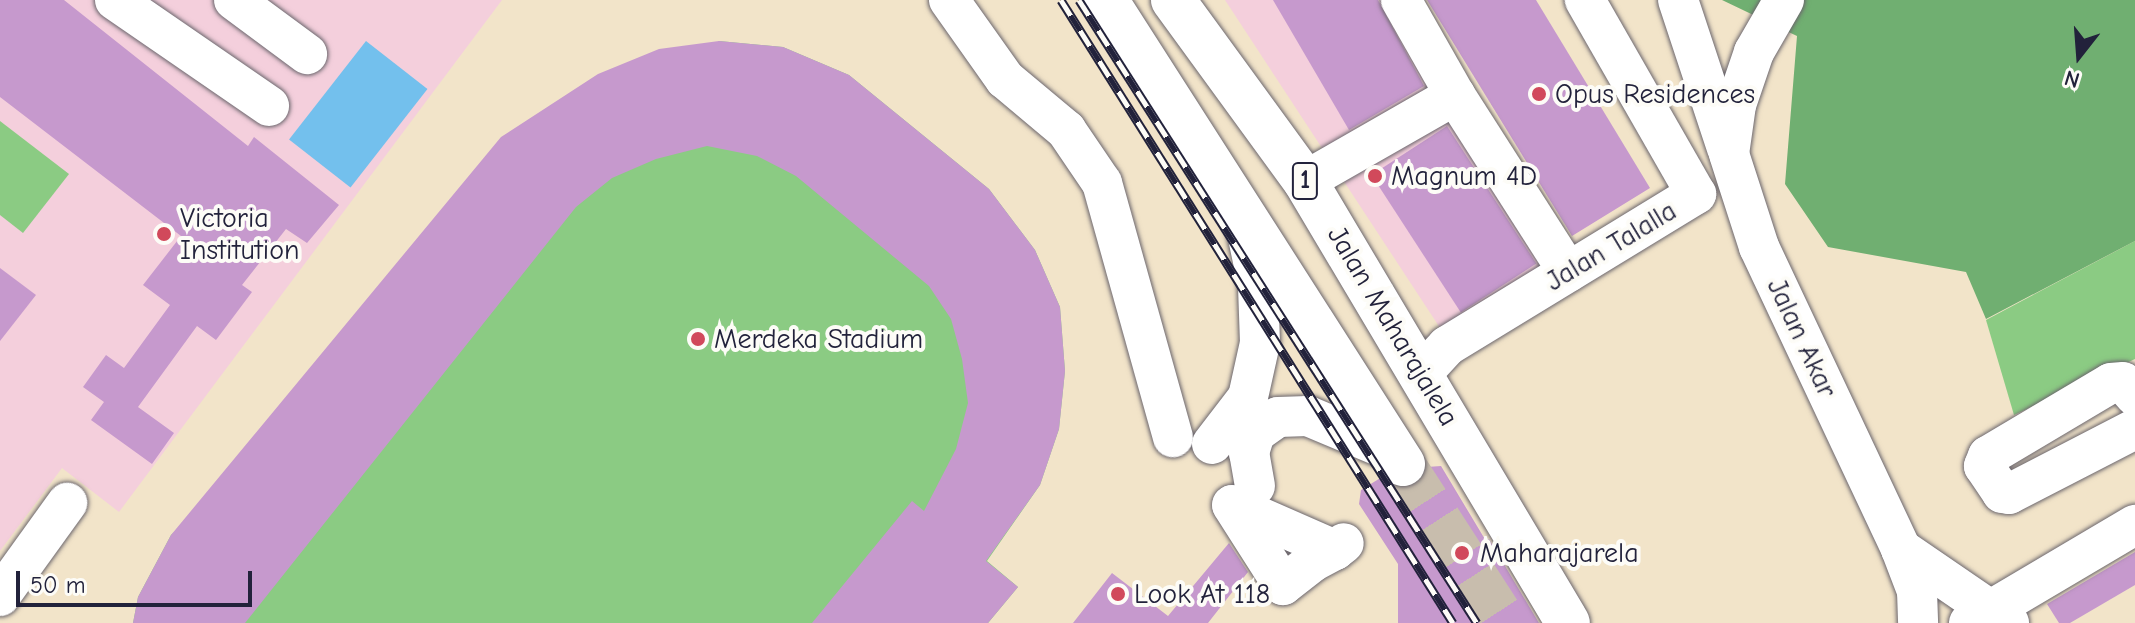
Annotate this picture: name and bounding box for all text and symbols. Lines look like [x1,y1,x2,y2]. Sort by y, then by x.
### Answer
north arrow [2039,16,2119,96]
text: N [2061,64,2083,93]
place label: Opus Residences [1555,77,1755,111]
marker: Opus Residences [1530,85,1548,103]
road number: 1 [1291,159,1319,203]
place label: Magnum 4D [1391,159,1537,193]
marker: Magnum 4D [1366,167,1384,185]
street label: Jalan Talalla [1540,194,1682,298]
place label: Victoria Institution [180,201,299,267]
street label: Jalan Maharajalela [1320,220,1466,432]
marker: Victoria Institution [155,225,173,243]
street label: Jalan Akar [1760,273,1844,403]
place label: Merdeka Stadium [714,322,923,356]
marker: Merdeka Stadium [689,330,707,348]
place label: Maharajarela [1480,536,1639,570]
marker: Maharajarela [1451,542,1473,564]
scale bar [20,555,256,605]
text: 50 m [30,571,86,599]
place label: Look At 118 [1134,577,1270,611]
marker: Look At 118 [1109,585,1127,603]

